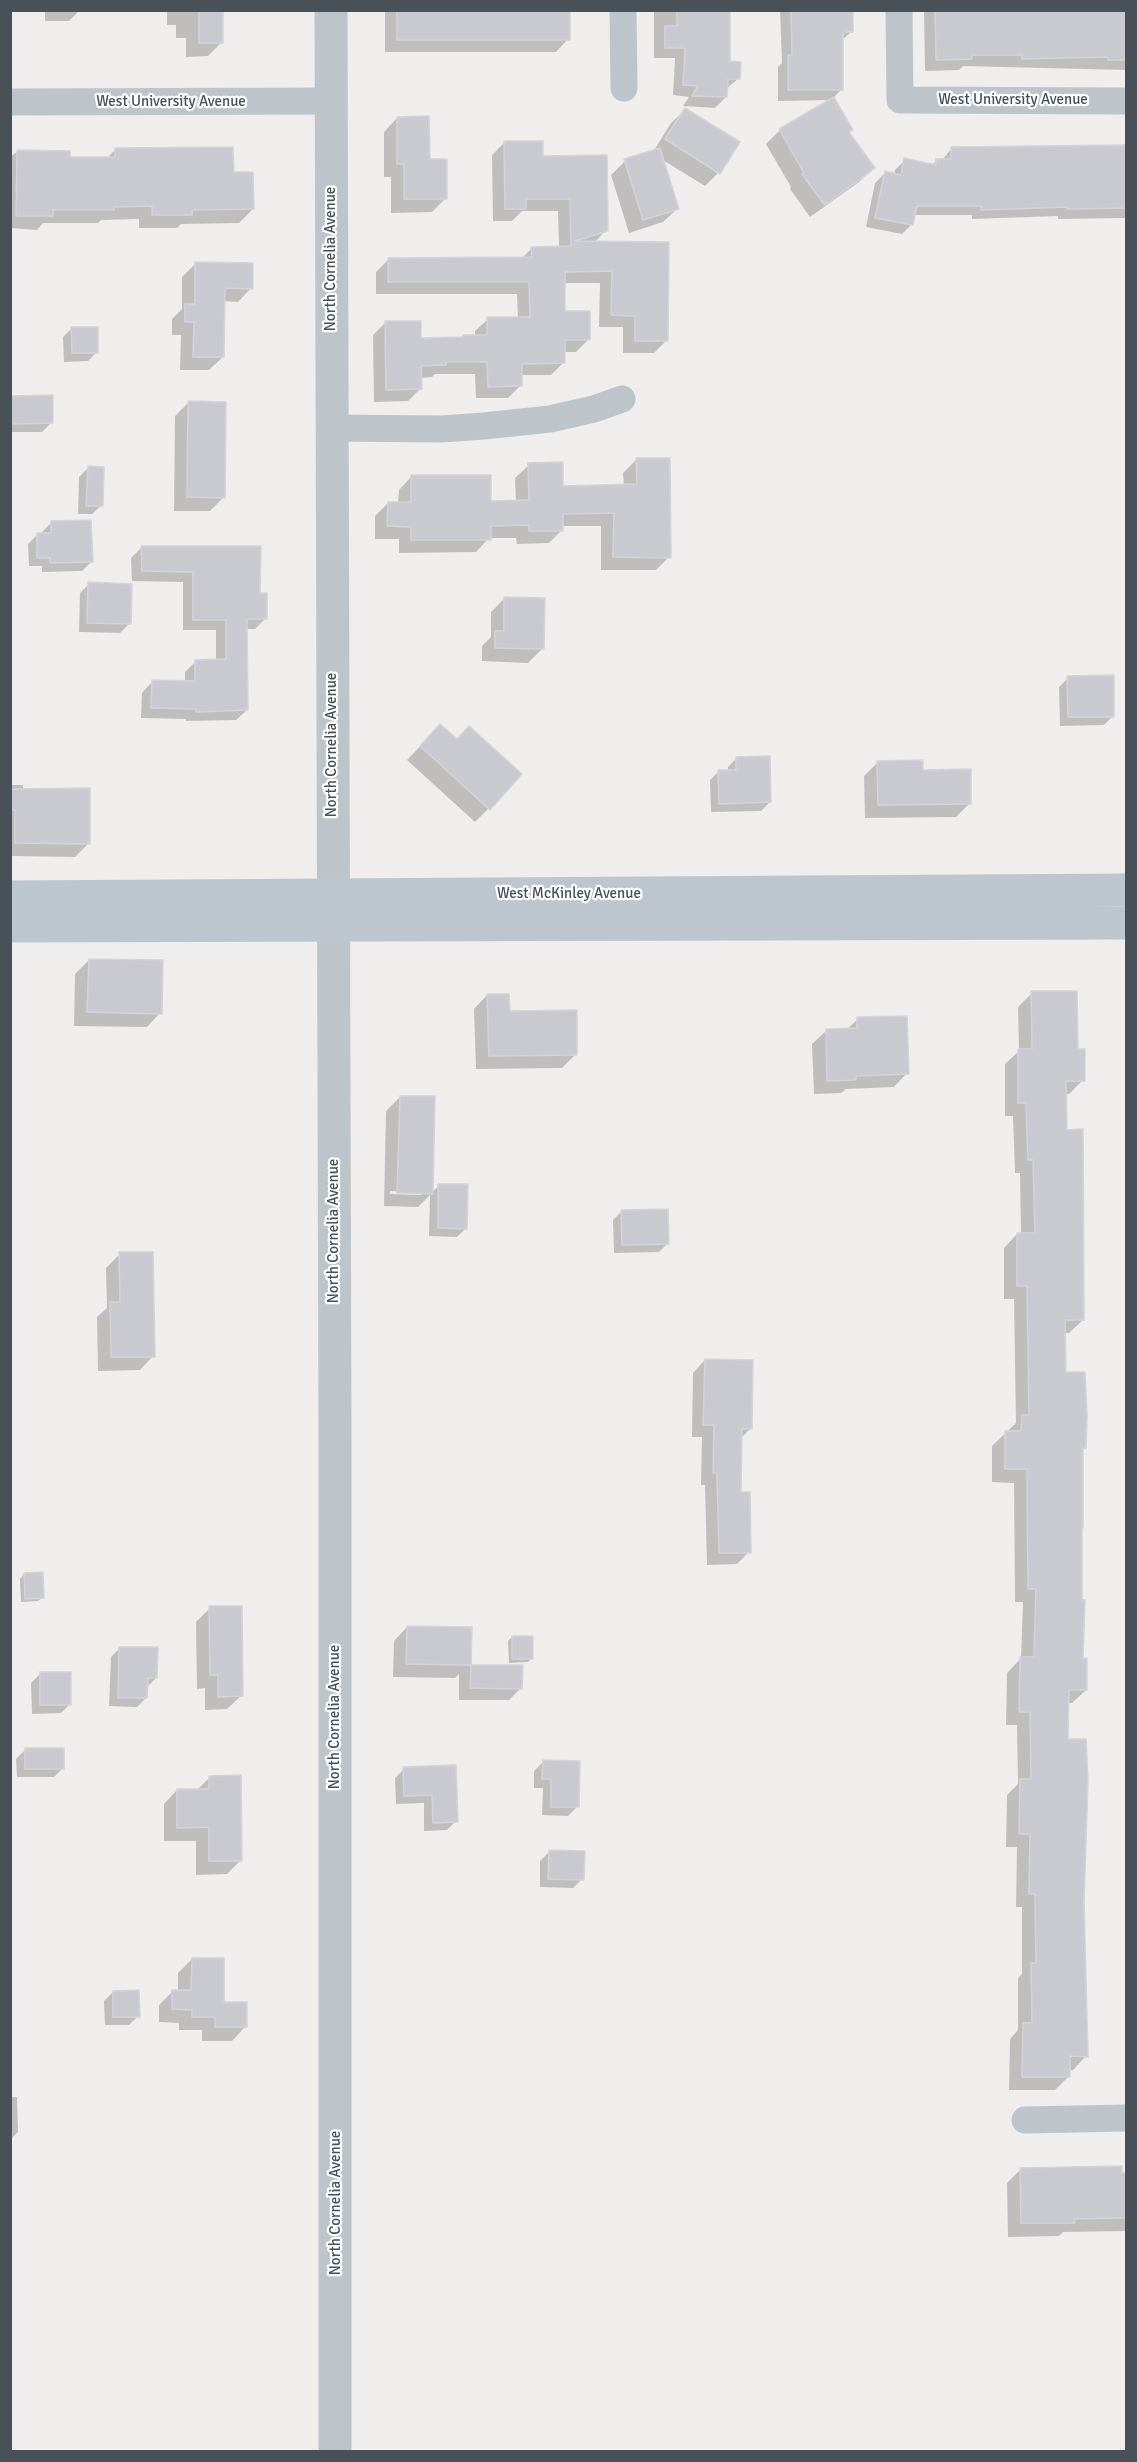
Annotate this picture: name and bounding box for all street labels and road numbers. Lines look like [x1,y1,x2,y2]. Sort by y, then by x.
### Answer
street label: West University Avenue [938,91,1088,109]
street label: West University Avenue [96,93,246,111]
street label: North Cornelia Avenue [322,187,340,331]
street label: North Cornelia Avenue [323,673,341,817]
street label: West McKinley Avenue [497,885,641,903]
street label: North Cornelia Avenue [325,1159,343,1303]
street label: North Cornelia Avenue [326,1645,344,1789]
street label: North Cornelia Avenue [327,2131,345,2275]

